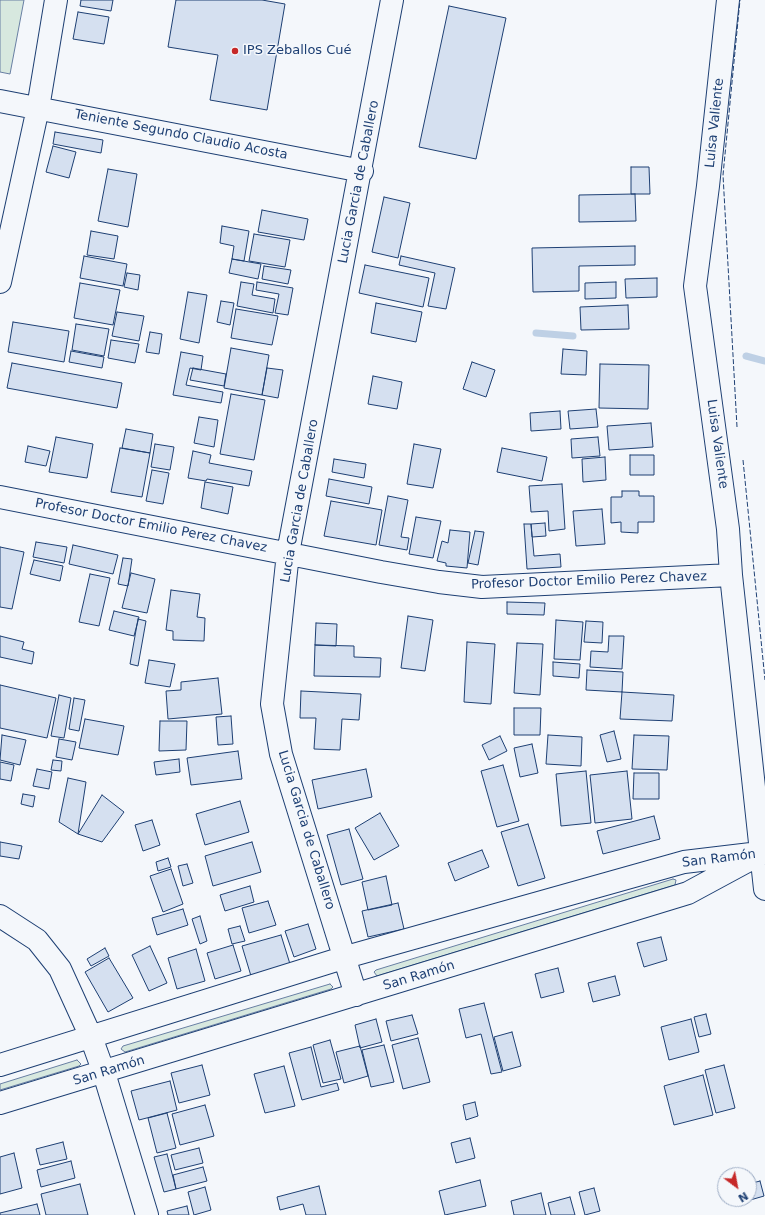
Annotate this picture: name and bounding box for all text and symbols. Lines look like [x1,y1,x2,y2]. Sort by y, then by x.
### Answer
place label: IPS Zeballos Cué [243,43,352,59]
marker: IPS Zeballos Cué [230,46,240,56]
street label: Luisa Valiente [703,77,727,169]
street label: Lucia Garcia de Caballero [336,99,382,265]
street label: Teniente Segundo Claudio Acosta [73,107,289,163]
street label: Luisa Valiente [703,398,731,490]
street label: Lucia Garcia de Caballero [278,418,322,584]
street label: Profesor Doctor Emilio Perez Chavez [34,496,268,556]
street label: Profesor Doctor Emilio Perez Chavez [471,569,707,593]
street label: Lucia Garcia de Caballero [274,748,338,912]
street label: San Ramón [681,847,757,871]
street label: San Ramón [381,958,457,994]
street label: San Ramón [71,1053,147,1089]
north arrow [717,1167,757,1207]
text: N [736,1189,750,1205]

